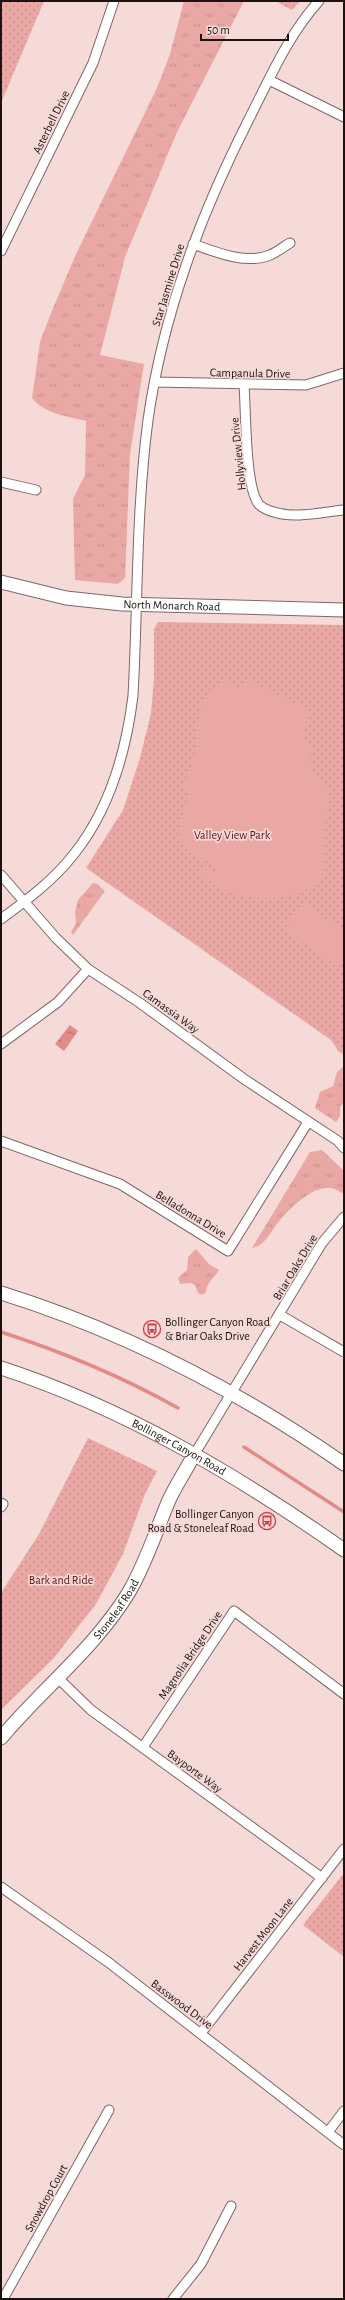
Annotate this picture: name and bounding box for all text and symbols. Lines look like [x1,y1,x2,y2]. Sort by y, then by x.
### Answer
scale bar [201,16,288,42]
text: 50 m [207,24,230,36]
street label: Asterbell Drive [30,88,72,156]
street label: Star Jasmine Drive [150,242,186,328]
street label: Campanula Drive [210,366,290,380]
street label: Hollyview Drive [228,417,249,491]
street label: North Monarch Road [123,598,220,613]
park label: Valley View Park [194,829,271,842]
street label: Camassia Way [140,987,202,1036]
street label: Belladonna Drive [154,1188,228,1240]
street label: Briar Oaks Drive [271,1232,319,1302]
place label: Bollinger Canyon Road & Briar Oaks Drive [165,1316,270,1342]
bus stop icon: Bollinger Canyon Road & Briar Oaks Drive [142,1319,162,1339]
street label: Bollinger Canyon Road [130,1417,228,1477]
place label: Bollinger Canyon Road & Stoneleaf Road [148,1508,254,1534]
bus stop icon: Bollinger Canyon Road & Stoneleaf Road [257,1511,277,1531]
park label: Bark and Ride [29,1574,93,1586]
street label: Stoneleaf Road [91,1577,141,1641]
street label: Magnolia Bridge Drive [156,1609,224,1701]
street label: Bayporte Way [165,1747,225,1796]
street label: Harvest Moon Lane [231,1895,295,1973]
street label: Basswood Drive [149,1977,215,2031]
street label: Snowdrop Court [23,2162,70,2234]

